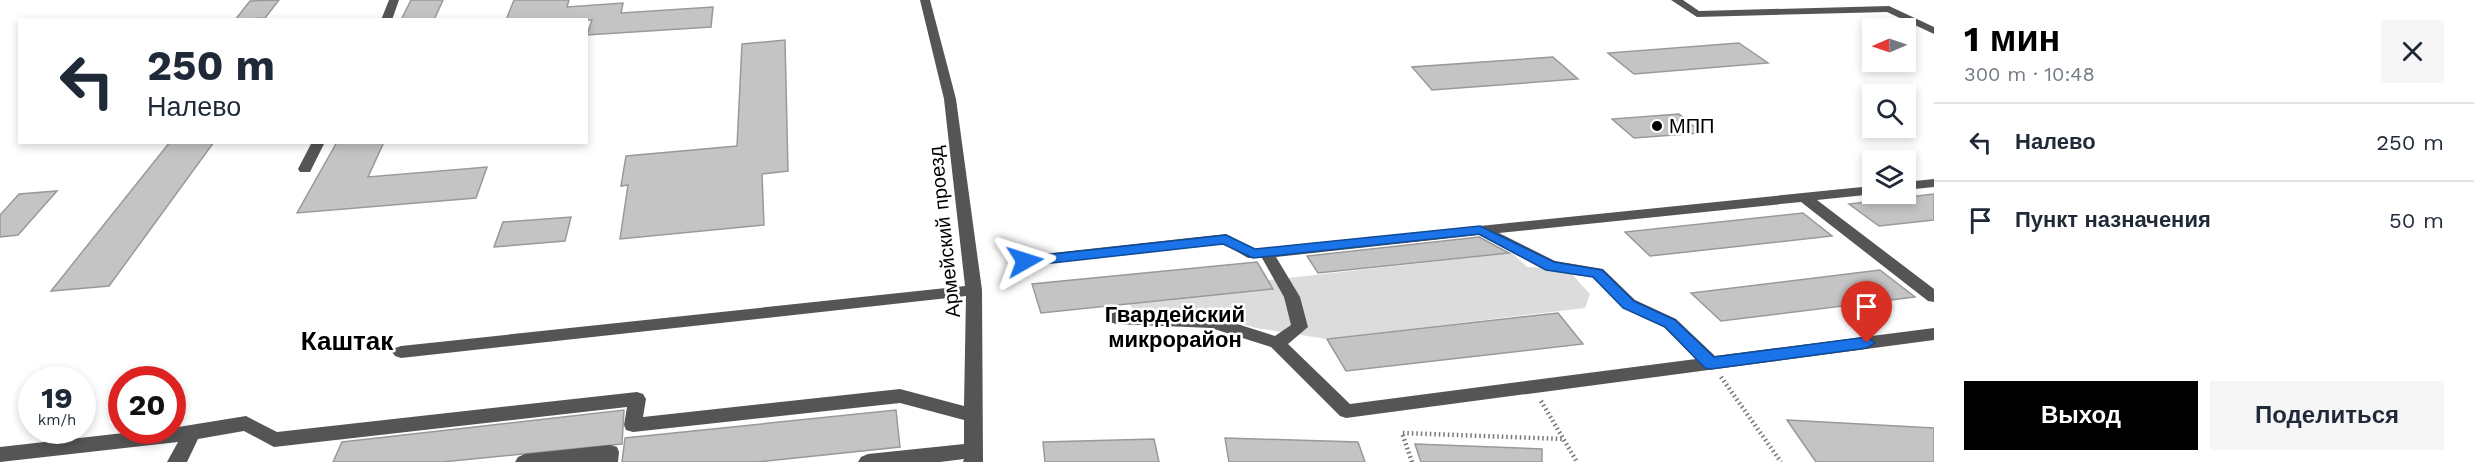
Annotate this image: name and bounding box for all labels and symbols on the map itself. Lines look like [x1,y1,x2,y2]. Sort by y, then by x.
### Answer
north arrow [1862,18,1916,72]
place label: МПП [1669,114,1714,138]
marker: МПП [1650,119,1664,133]
street label: Армейский проезд [923,145,965,319]
position arrow [993,229,1057,293]
pin [1841,281,1892,343]
district label: Гвардейский микрорайон [1105,302,1245,352]
district label: Каштак [301,326,394,356]
speed limit sign: 20 [108,366,186,444]

